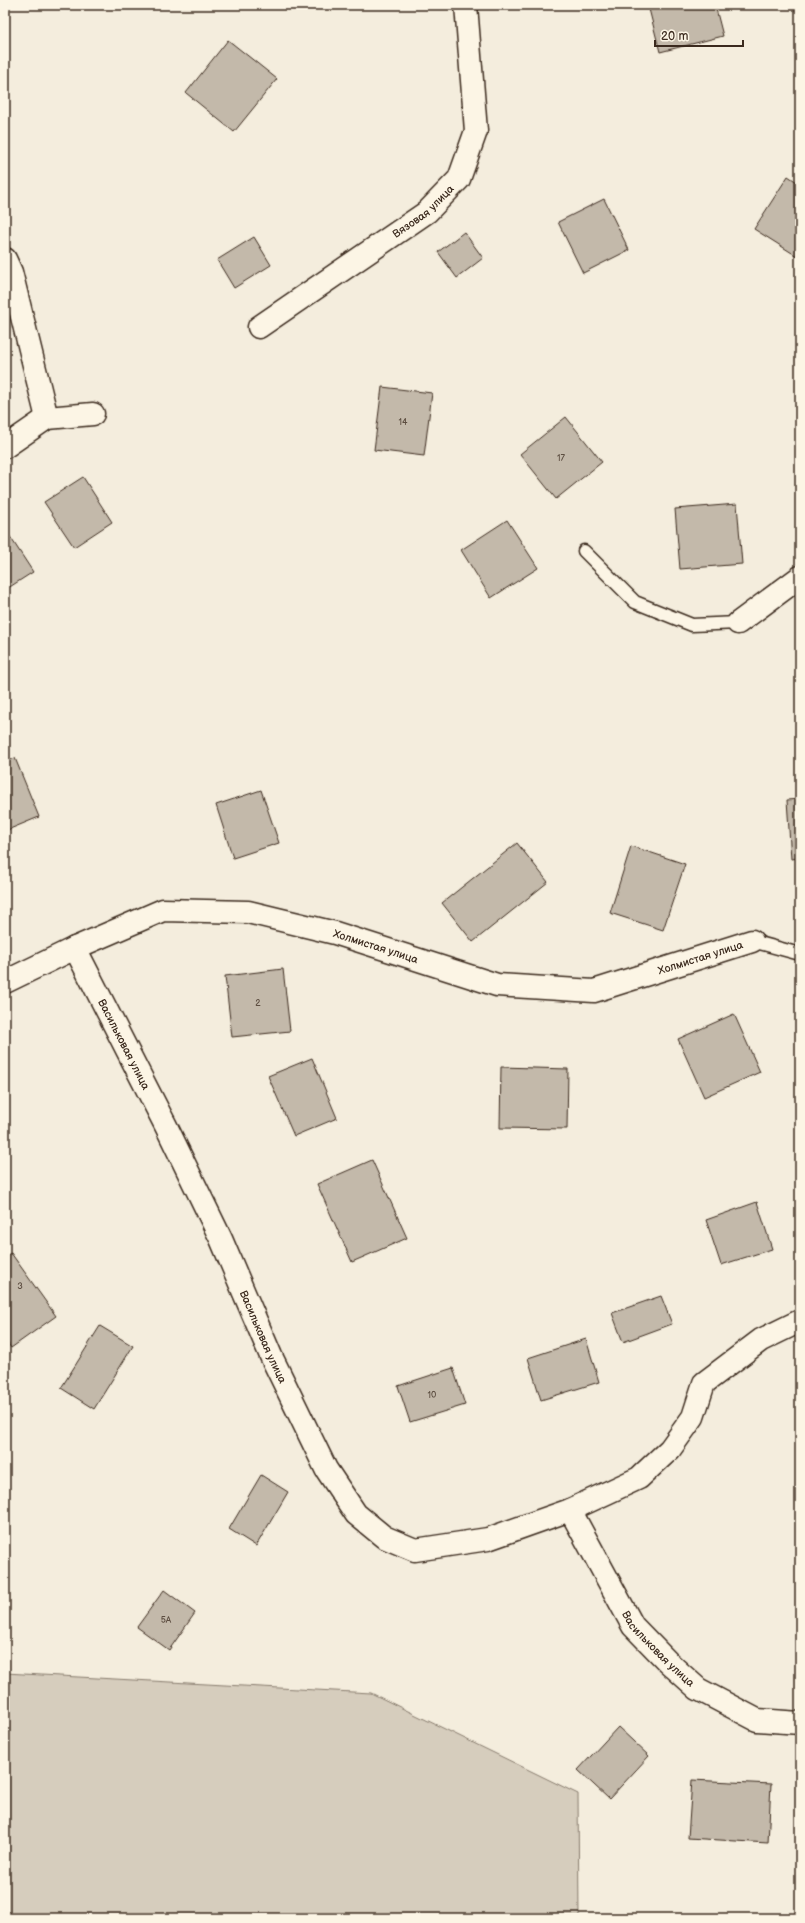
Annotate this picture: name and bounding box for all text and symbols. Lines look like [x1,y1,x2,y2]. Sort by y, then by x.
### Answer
scale bar [655,22,743,48]
text: 20 m [661,29,688,44]
street label: Вязовая улица [390,182,457,241]
house number: 14 [399,417,408,428]
house number: 17 [557,453,566,464]
street label: Холмистая улица [332,927,420,966]
street label: Холмистая улица [656,938,745,977]
street label: Васильковая улица [95,997,152,1092]
house number: 2 [255,998,261,1009]
house number: 3 [17,1281,23,1292]
street label: Васильковая улица [237,1289,289,1386]
house number: 10 [428,1390,436,1401]
street label: Васильковая улица [619,1609,697,1690]
house number: 5А [161,1615,172,1626]

